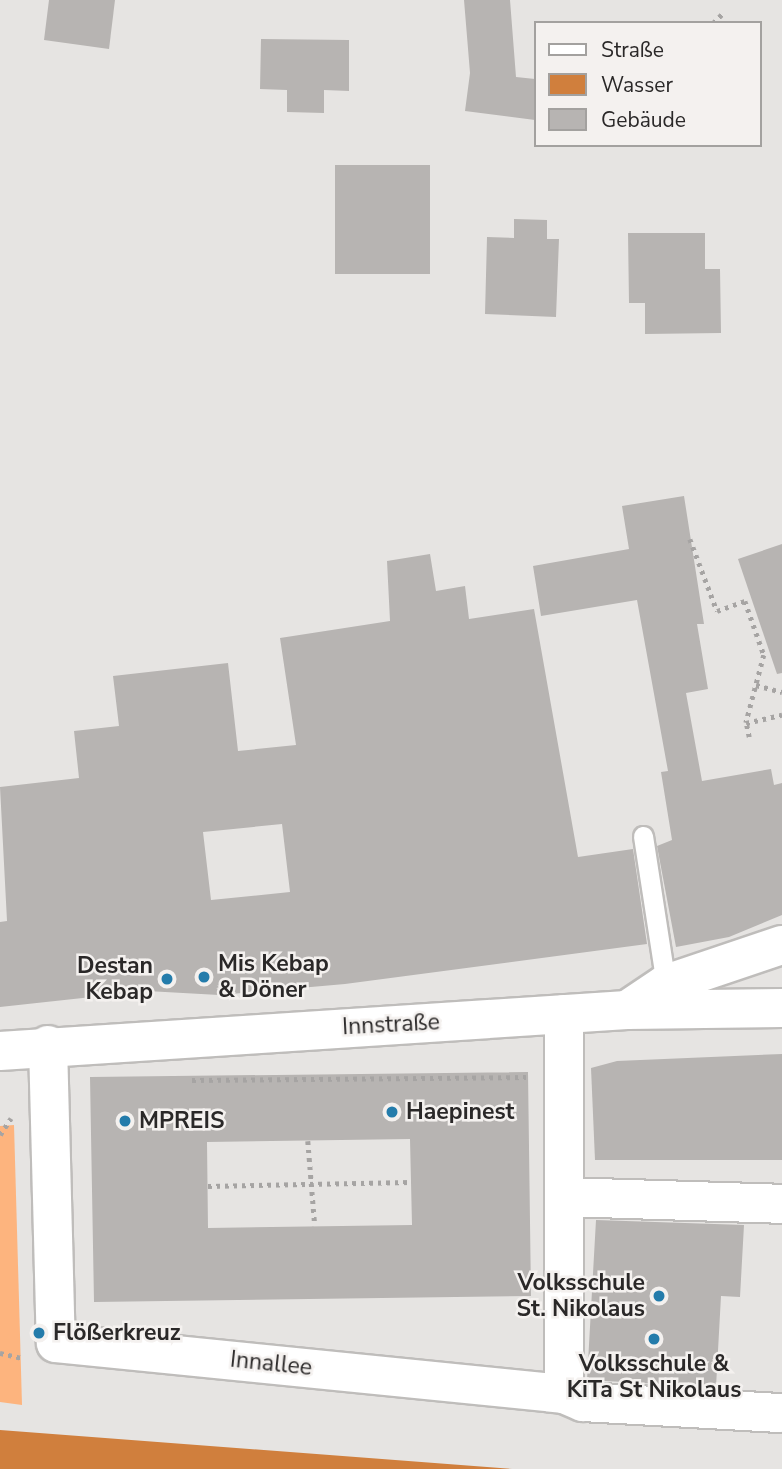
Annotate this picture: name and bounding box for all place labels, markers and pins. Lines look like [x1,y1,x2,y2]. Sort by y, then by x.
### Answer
place label: Mis Kebap & Döner [218,950,329,1004]
place label: Destan Kebap [77,952,153,1006]
marker: Mis Kebap & Döner [196,969,212,985]
marker: Destan Kebap [159,971,175,987]
place label: Haepinest [406,1098,514,1126]
marker: Haepinest [384,1104,400,1120]
place label: MPREIS [139,1107,224,1135]
marker: MPREIS [117,1113,133,1129]
place label: Volksschule St. Nikolaus [517,1269,645,1323]
marker: Volksschule St. Nikolaus [651,1288,667,1304]
place label: Flößerkreuz [53,1319,181,1347]
marker: Flößerkreuz [31,1325,47,1341]
marker: Volksschule & KiTa St Nikolaus [646,1331,662,1347]
place label: Volksschule & KiTa St Nikolaus [567,1350,741,1404]

